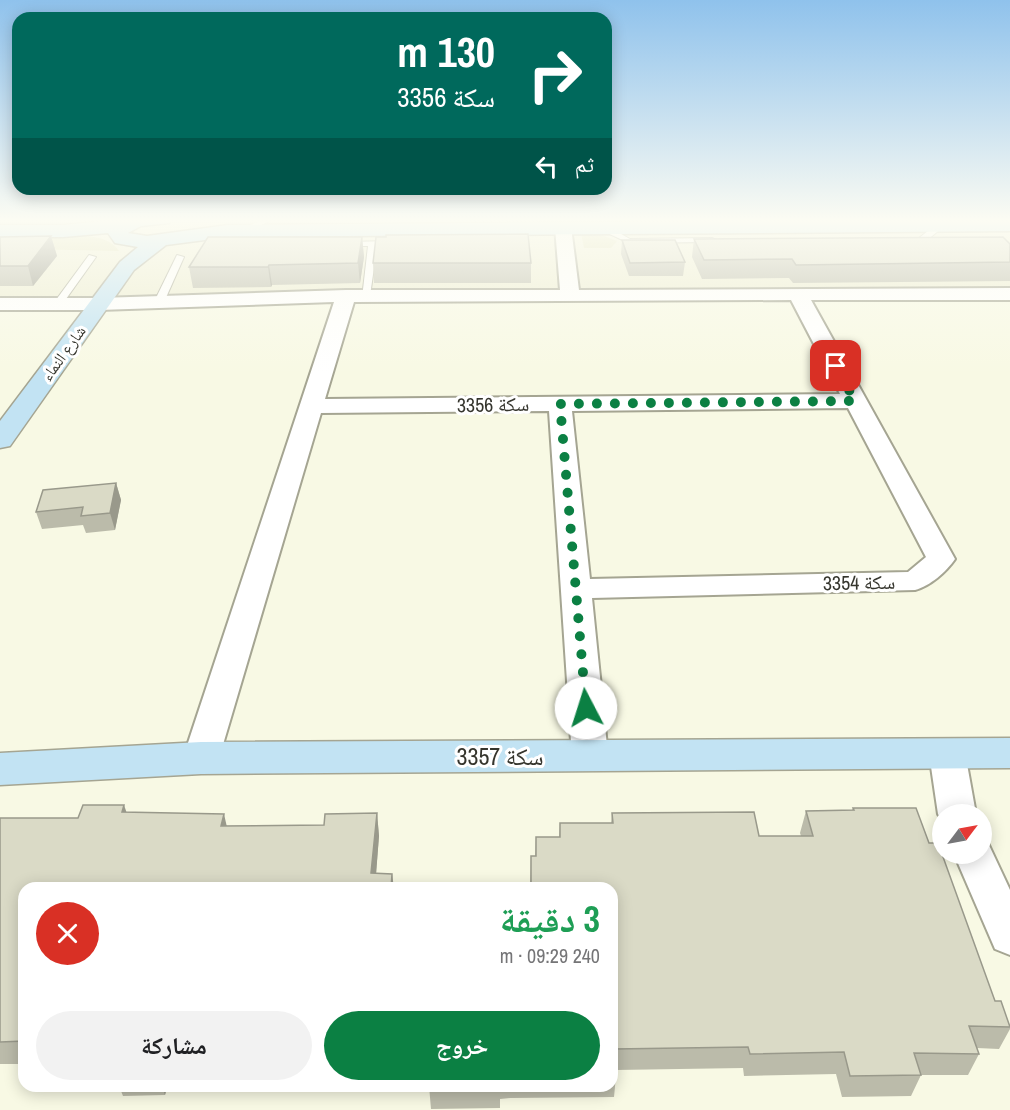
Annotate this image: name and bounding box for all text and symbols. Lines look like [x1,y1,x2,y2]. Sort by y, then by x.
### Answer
text: 130 m [397,24,495,80]
icon: right [516,36,594,114]
text: سكة 3356 [397,79,495,115]
text: ثم [575,149,594,179]
icon: left [530,150,563,183]
street label: شارع النماء [35,321,91,385]
pin [810,340,861,391]
icon: arrive [819,349,852,382]
street label: سكة 3356 [457,390,529,418]
street label: سكة 3354 [823,568,895,596]
position arrow [554,676,618,740]
street label: سكة 3357 [457,740,543,772]
north arrow [932,804,992,864]
map controls [932,804,992,864]
text: 3 دقيقة [500,895,600,943]
button: close [36,902,99,965]
text: 240 m · 09:29 [500,942,600,969]
button: مشاركة [36,1011,312,1080]
button: خروج [324,1011,600,1080]

